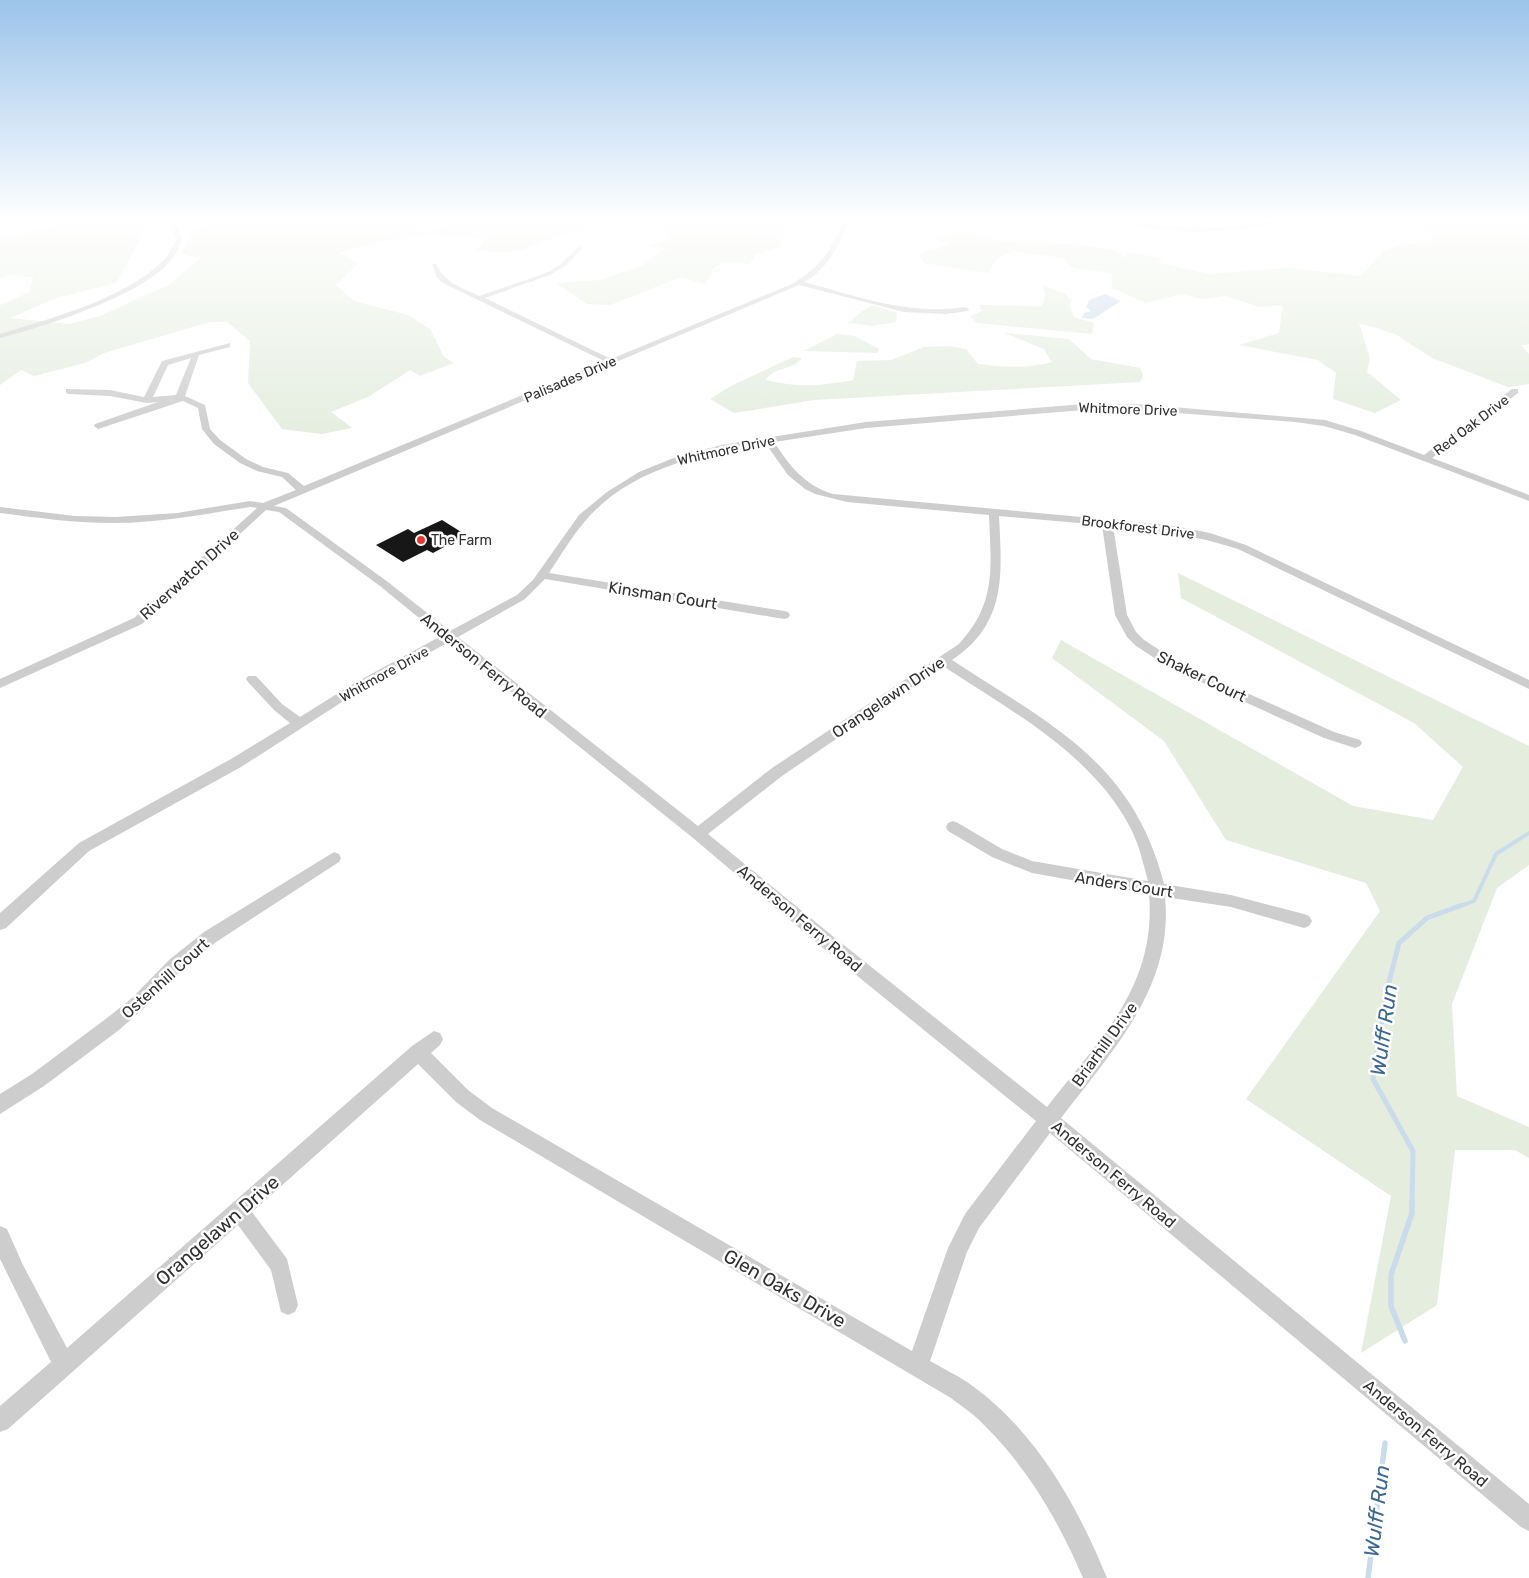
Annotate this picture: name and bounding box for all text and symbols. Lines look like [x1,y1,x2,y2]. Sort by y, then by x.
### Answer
street label: Palisades Drive [521,352,619,407]
street label: Red Oak Drive [1430,391,1513,459]
street label: Whitmore Drive [1078,399,1178,420]
street label: Whitmore Drive [676,432,777,469]
street label: Brookforest Drive [1080,512,1196,543]
street label: Riverwatch Drive [136,525,243,624]
place label: The Farm [431,532,492,549]
marker: The Farm [415,534,427,546]
street label: Kinsman Court [607,578,719,613]
street label: Anderson Ferry Road [417,609,550,722]
street label: Whitmore Drive [337,643,432,706]
street label: Shaker Court [1154,647,1249,706]
street label: Orangelawn Drive [828,653,948,742]
street label: Anderson Ferry Road [734,861,866,976]
street label: Anders Court [1074,867,1174,902]
street label: Ostenhill Court [118,934,213,1023]
water label: Wulff Run [1365,982,1402,1078]
street label: Briarhill Drive [1068,998,1141,1090]
street label: Anderson Ferry Road [1048,1117,1180,1232]
street label: Orangelawn Drive [151,1170,284,1290]
street label: Glen Oaks Drive [720,1244,850,1333]
street label: Anderson Ferry Road [1360,1376,1492,1491]
water label: Wulff Run [1358,1463,1395,1558]

